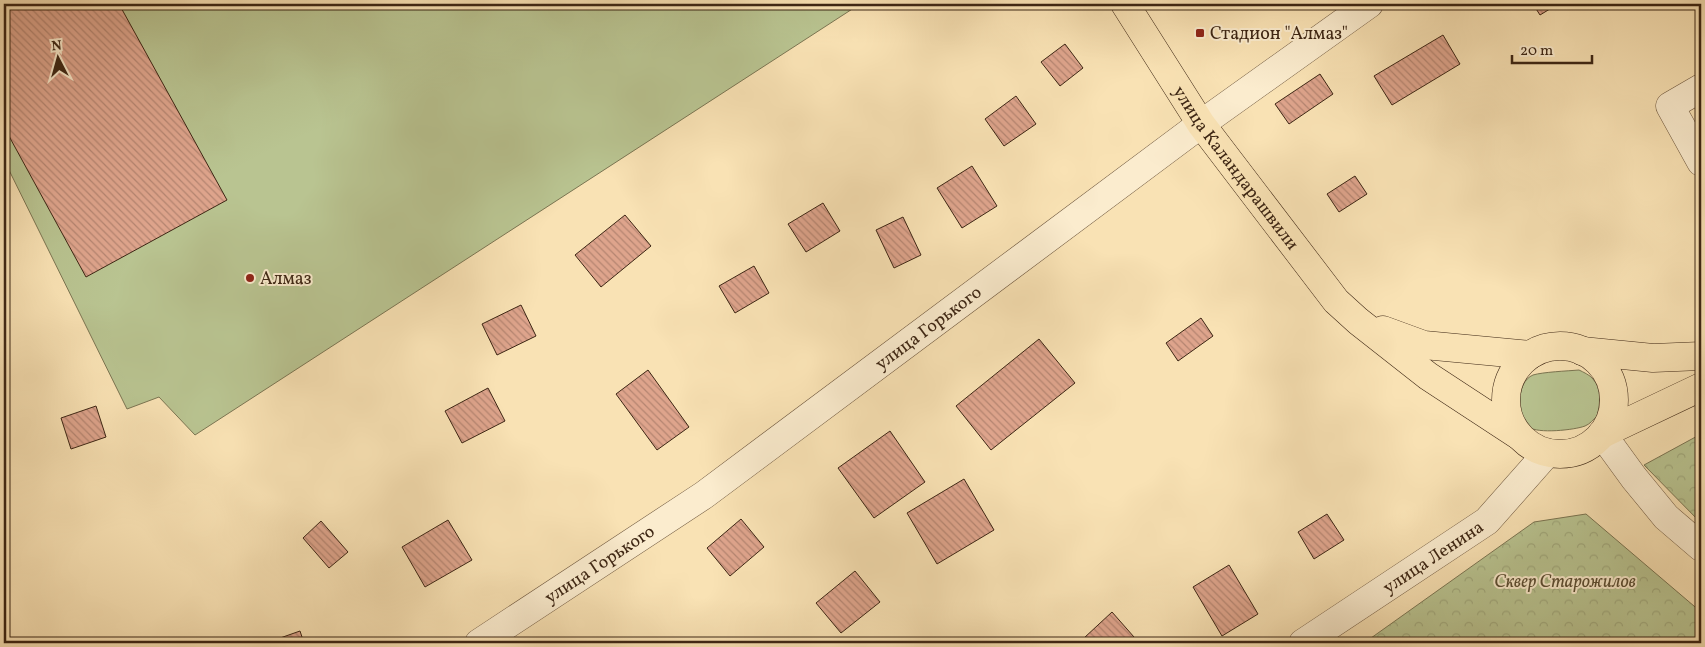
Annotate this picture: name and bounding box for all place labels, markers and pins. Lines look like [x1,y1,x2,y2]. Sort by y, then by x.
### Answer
place label: Стадион "Алмаз" [1210,22,1348,47]
marker: Стадион "Алмаз" [1194,27,1206,39]
place label: Алмаз [260,267,312,292]
marker: Алмаз [244,272,256,284]

